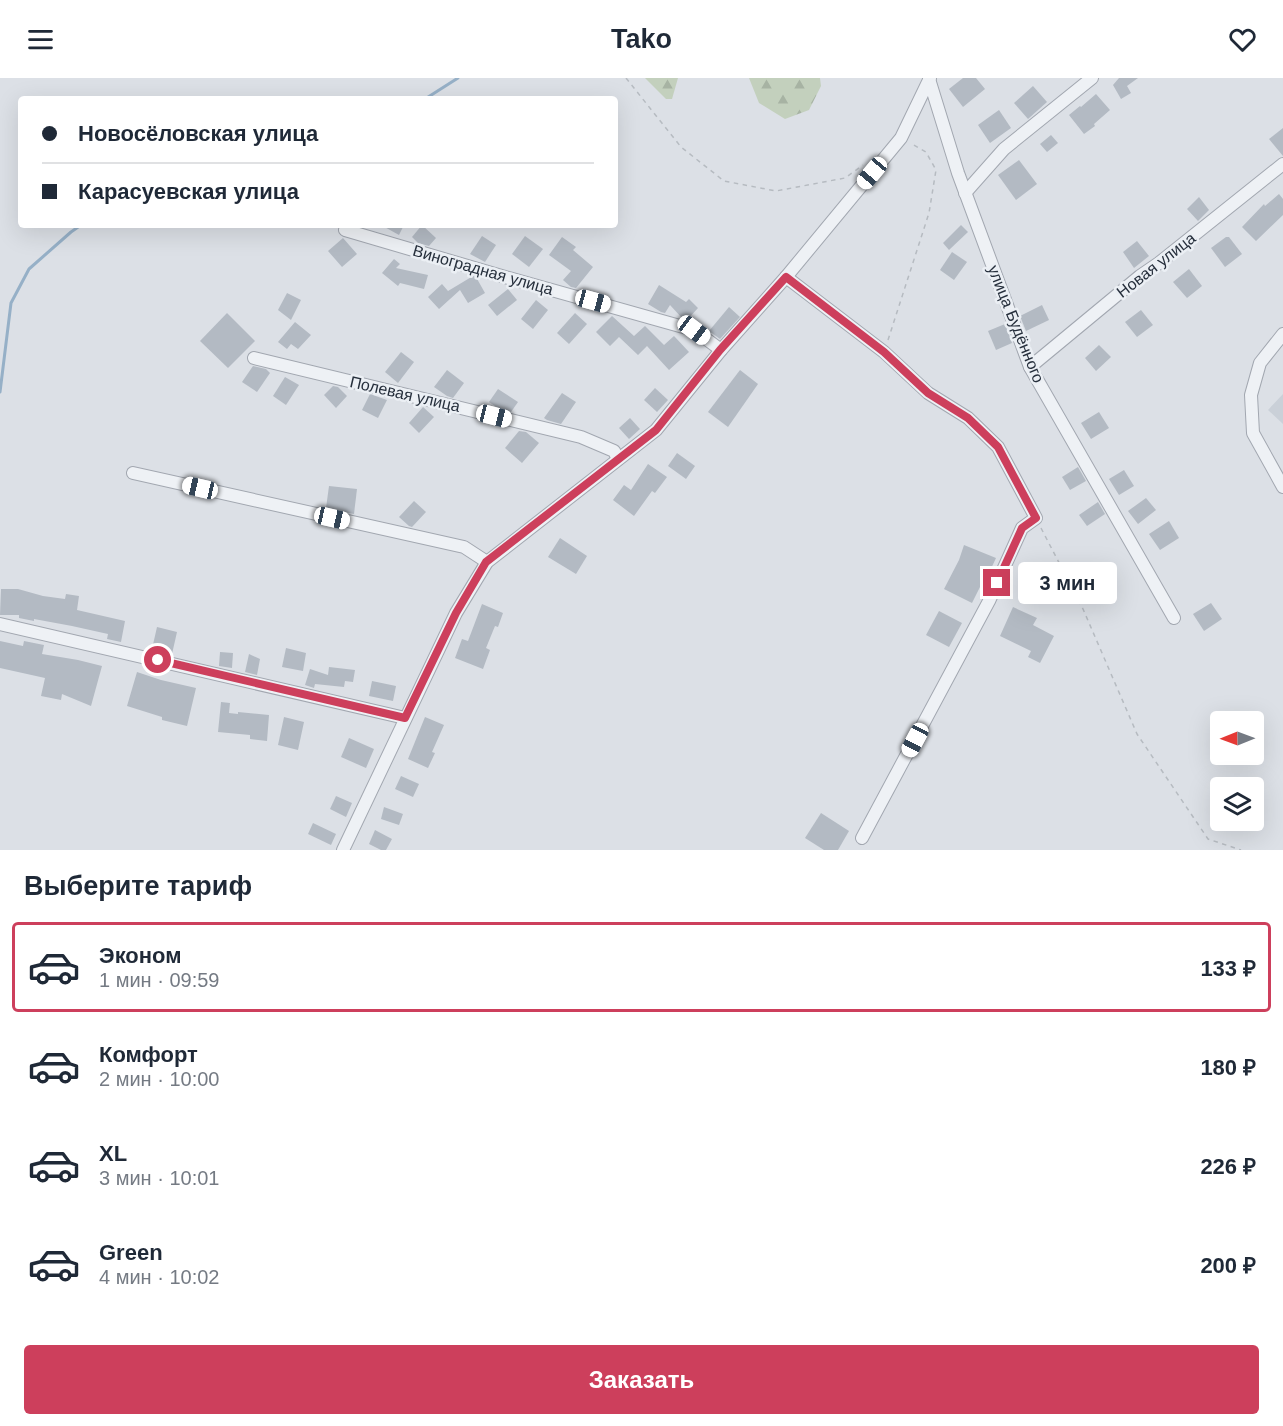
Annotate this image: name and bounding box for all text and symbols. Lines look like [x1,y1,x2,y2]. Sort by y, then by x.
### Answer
icon: menu [24,23,57,56]
icon: heart [1226,23,1259,56]
text: Tako [611,24,672,54]
text: Новосёловская улица [78,121,318,146]
car [854,153,890,193]
text: Карасуевская улица [78,179,299,204]
street label: Новая улица [1113,229,1199,301]
street label: Виноградная улица [411,242,555,298]
street label: улица Будённого [985,263,1047,385]
car [573,288,613,314]
car [674,312,714,348]
street label: Полевая улица [348,373,462,415]
car [474,403,514,429]
car [180,475,220,501]
car [312,505,352,531]
callout: 3 мин [1018,562,1117,604]
route end [983,569,1010,596]
text: 3 мин [1040,572,1095,594]
route start [144,646,171,673]
north arrow [1210,711,1264,765]
map controls [1210,711,1264,831]
car [899,720,931,760]
button: layers [1210,777,1264,831]
text: Выберите тариф [24,871,252,901]
icon: car [27,940,81,994]
text: Эконом [99,943,182,968]
text: 133 ₽ [1200,956,1256,981]
text: 1 мин · 09:59 [99,969,219,991]
icon: car [27,1039,81,1093]
text: Комфорт [99,1042,198,1067]
text: 180 ₽ [1200,1055,1256,1080]
text: 2 мин · 10:00 [99,1068,219,1090]
icon: car [27,1138,81,1192]
text: XL [99,1141,127,1166]
text: 226 ₽ [1200,1154,1256,1179]
text: 3 мин · 10:01 [99,1167,219,1189]
icon: car [27,1237,81,1291]
text: Green [99,1240,163,1265]
text: 200 ₽ [1200,1253,1256,1278]
text: 4 мин · 10:02 [99,1266,219,1288]
button: Заказать [24,1345,1259,1414]

